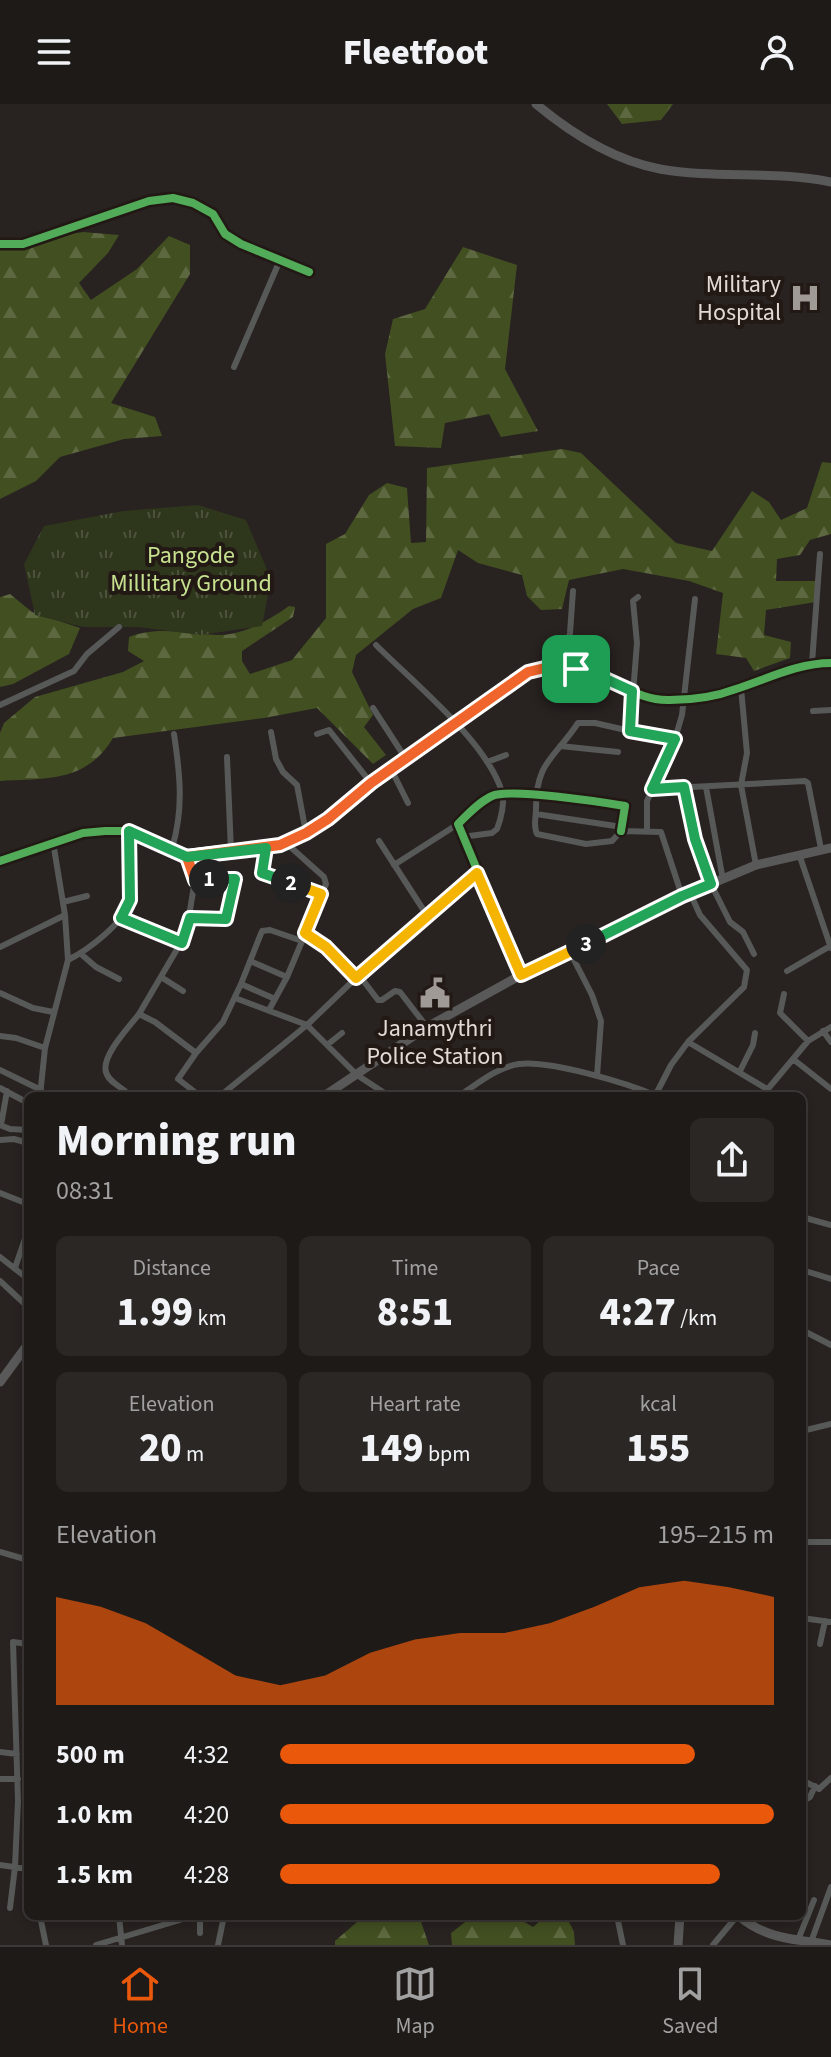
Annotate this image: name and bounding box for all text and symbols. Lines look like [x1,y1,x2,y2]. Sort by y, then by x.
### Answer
text: Fleetfoot [343,27,488,78]
icon: menu [32,30,76,74]
icon: person [755,30,799,74]
place label: Military Hospital [697,267,781,330]
hospital icon: Military Hospital [788,281,822,315]
park label: Pangode Millitary Ground [110,538,272,601]
pin [542,635,610,703]
icon: arrive [554,647,598,691]
pin: 1 [189,859,229,899]
text: 1 [203,863,215,895]
pin: 2 [271,863,311,903]
text: 2 [285,867,297,899]
pin: 3 [566,924,606,964]
text: 3 [580,928,592,960]
public building icon: Janamythri Police Station [418,976,452,1010]
place label: Janamythri Police Station [367,1011,503,1074]
text: Morning run [56,1110,297,1173]
button: share [690,1118,774,1202]
text: 08:31 [56,1172,114,1209]
text: Distance [133,1252,211,1284]
text: Time [392,1252,438,1284]
text: Pace [637,1252,680,1284]
text: 1.99 [117,1284,193,1341]
text: 8:51 [377,1284,453,1341]
text: 4:27 [599,1284,676,1341]
text: km [193,1302,227,1334]
text: /km [676,1302,717,1334]
text: Elevation [129,1388,215,1420]
text: Heart rate [369,1388,461,1420]
text: kcal [640,1388,677,1420]
text: 20 [139,1420,182,1477]
text: 149 [359,1420,424,1477]
text: 155 [626,1420,690,1477]
text: m [182,1438,204,1470]
text: bpm [424,1438,471,1470]
text: Elevation [56,1516,157,1553]
text: 195–215 m [657,1516,774,1553]
text: 500 m [56,1736,125,1773]
text: 4:32 [184,1736,229,1773]
text: 1.0 km [56,1796,133,1833]
text: 4:20 [184,1796,229,1833]
text: 1.5 km [56,1856,133,1893]
text: 4:28 [184,1856,229,1893]
tab: Home [113,1962,168,2042]
tab: Map [393,1962,437,2042]
tab: Saved [662,1962,718,2042]

